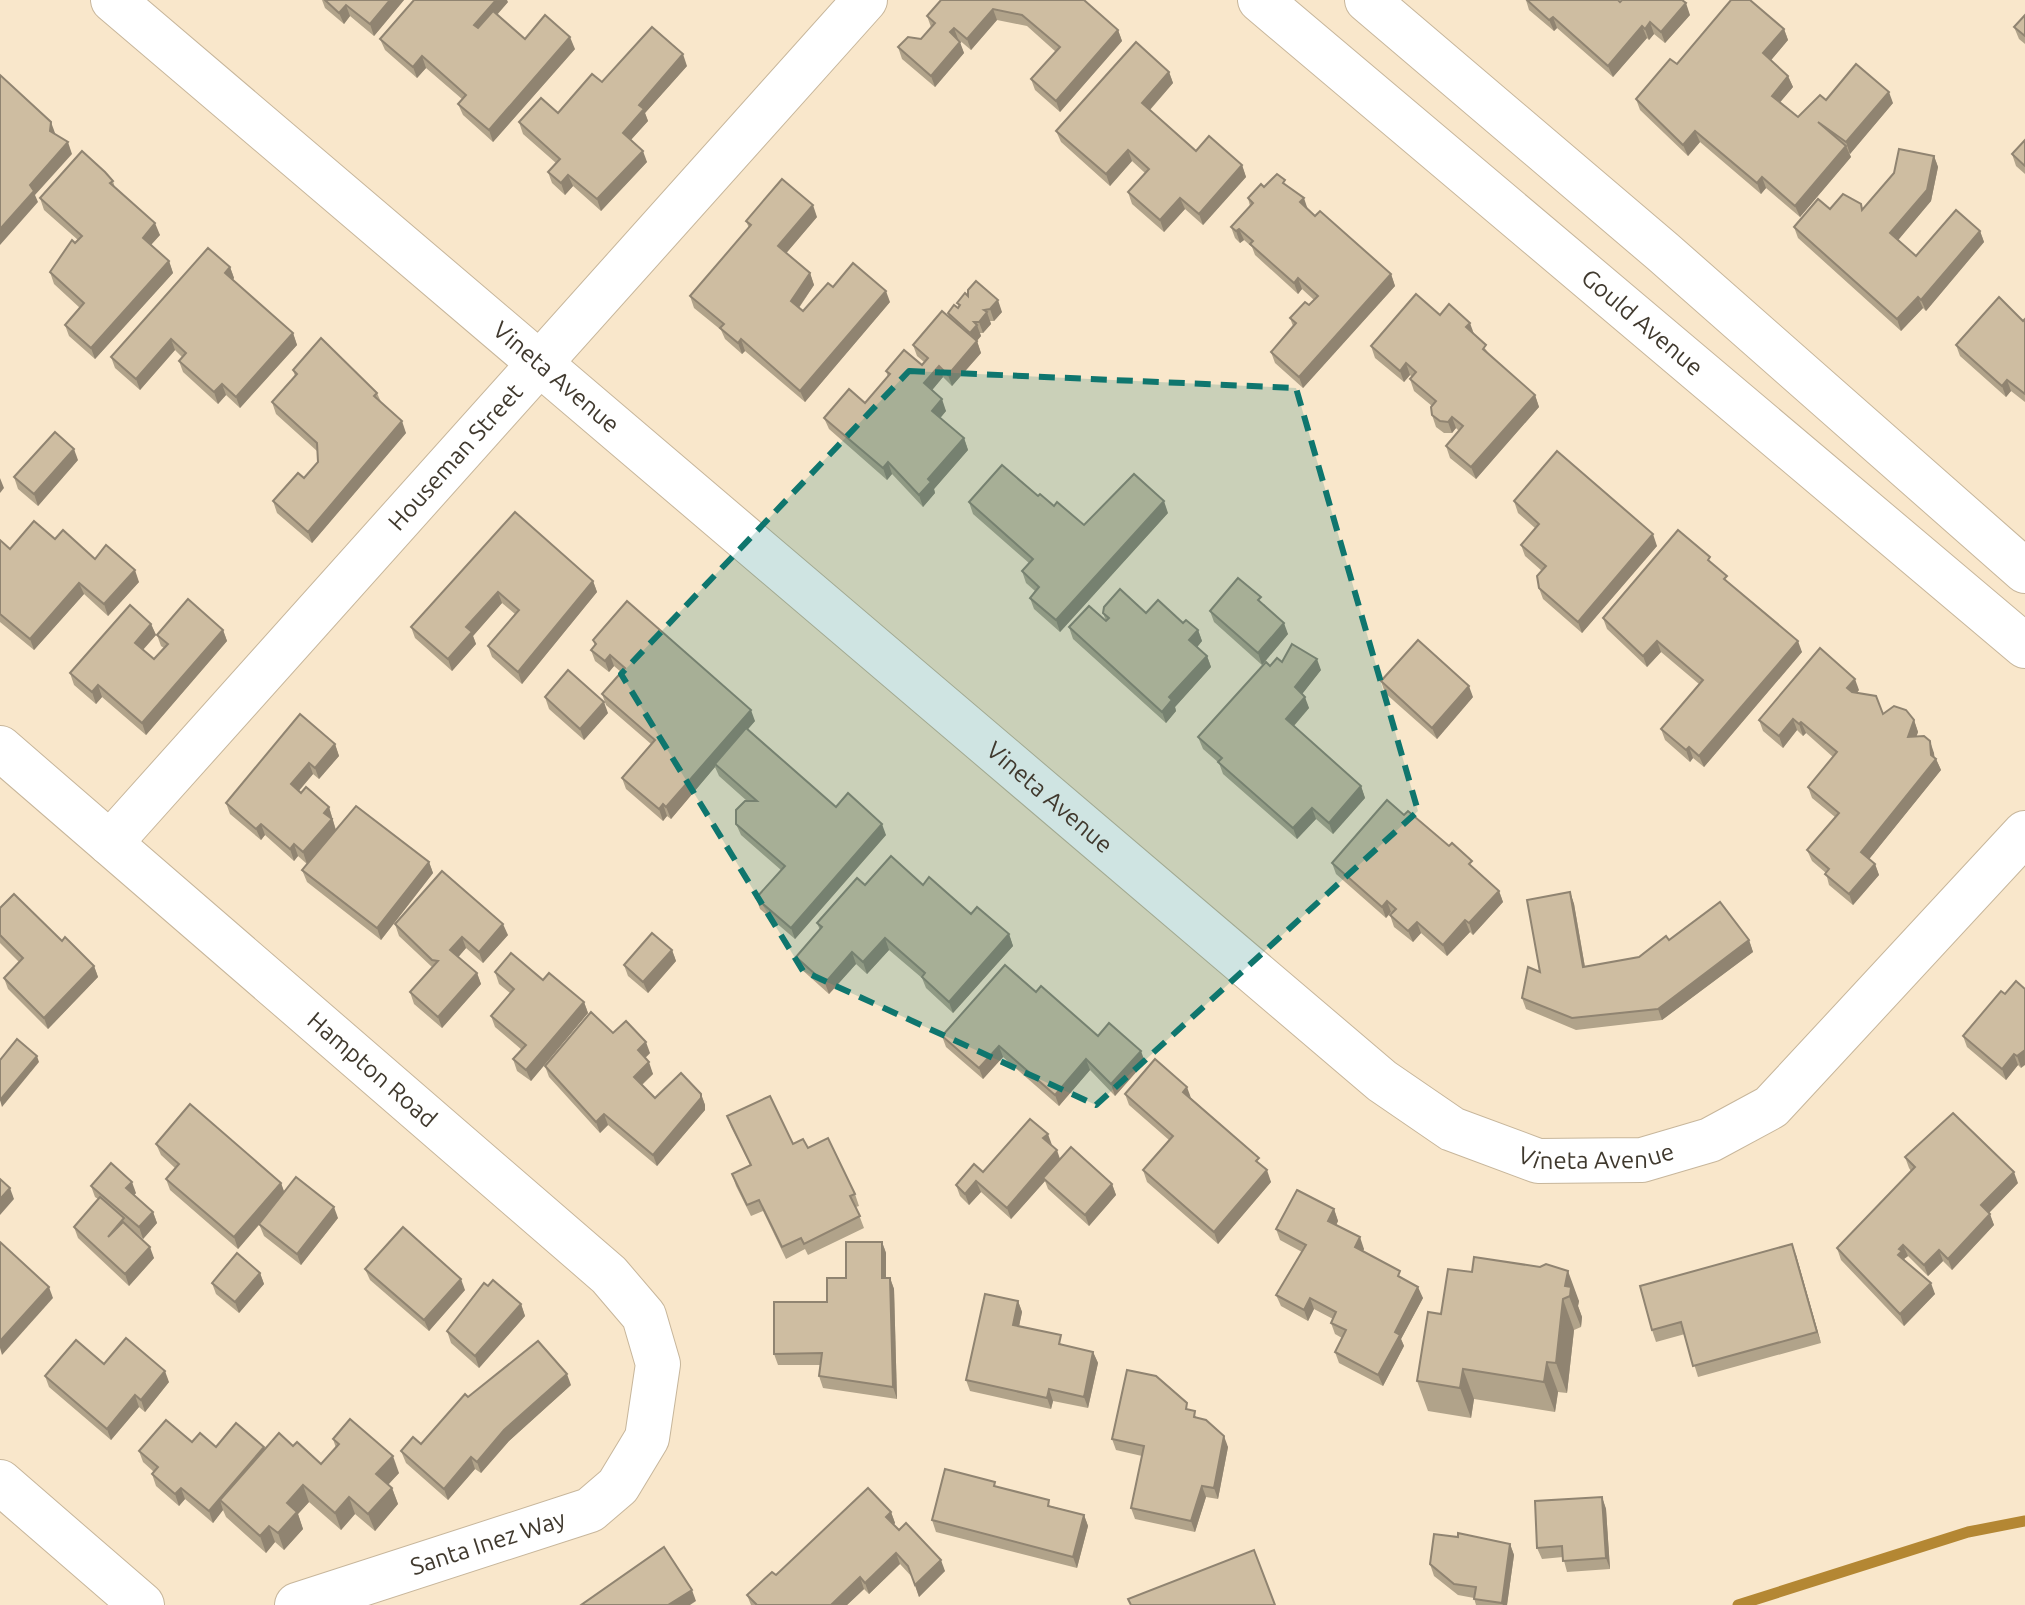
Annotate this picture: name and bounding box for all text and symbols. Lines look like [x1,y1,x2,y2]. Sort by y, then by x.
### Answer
street label: Gould Avenue [1576,263,1709,381]
street label: Vineta Avenue [488,316,625,438]
street label: Houseman Street [383,378,528,536]
street label: Vineta Avenue [981,736,1118,858]
street label: Hampton Road [302,1006,442,1133]
street label: Vineta Avenue [1515,1137,1677,1174]
street label: Santa Inez Way [407,1505,569,1580]

